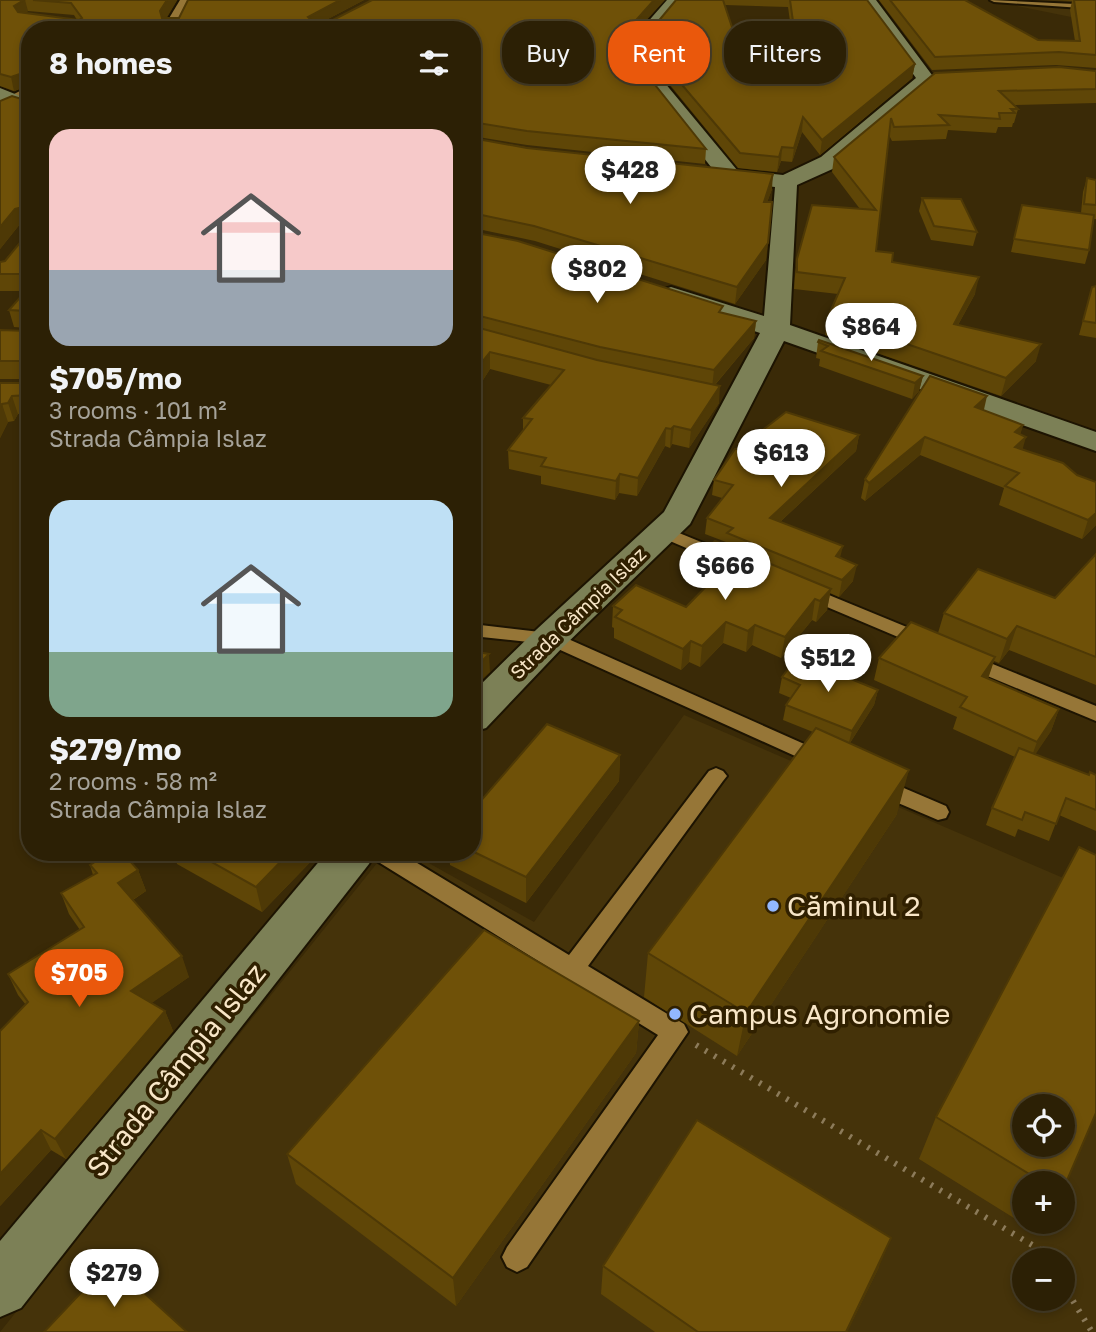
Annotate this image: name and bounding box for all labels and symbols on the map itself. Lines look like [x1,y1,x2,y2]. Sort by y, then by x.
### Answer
pin: $428 [589,146,671,206]
pin: $802 [556,246,638,305]
pin: $864 [830,304,912,363]
pin: $613 [740,430,822,489]
street label: Strada Câmpia Islaz [505,542,650,683]
pin: $666 [684,542,766,602]
pin: $512 [787,634,869,694]
place label: Căminul 2 [787,889,921,922]
marker: Căminul 2 [765,898,781,914]
pin: $705 [38,950,120,1009]
street label: Strada Câmpia Islaz [79,956,272,1183]
place label: Campus Agronomie [689,997,950,1030]
marker: Campus Agronomie [667,1006,683,1022]
pin: $279 [73,1250,155,1309]

